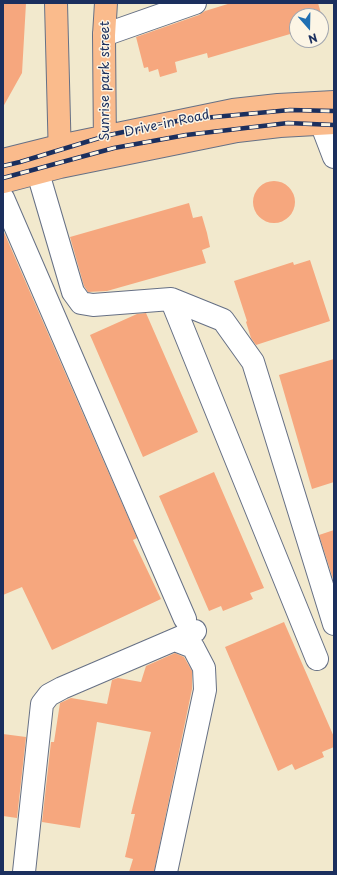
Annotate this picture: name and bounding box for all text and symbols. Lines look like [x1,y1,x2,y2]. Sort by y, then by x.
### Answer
north arrow [289,8,329,48]
street label: Sunrise park street [97,21,113,141]
text: N [306,29,320,48]
street label: Drive-in Road [123,107,211,141]

